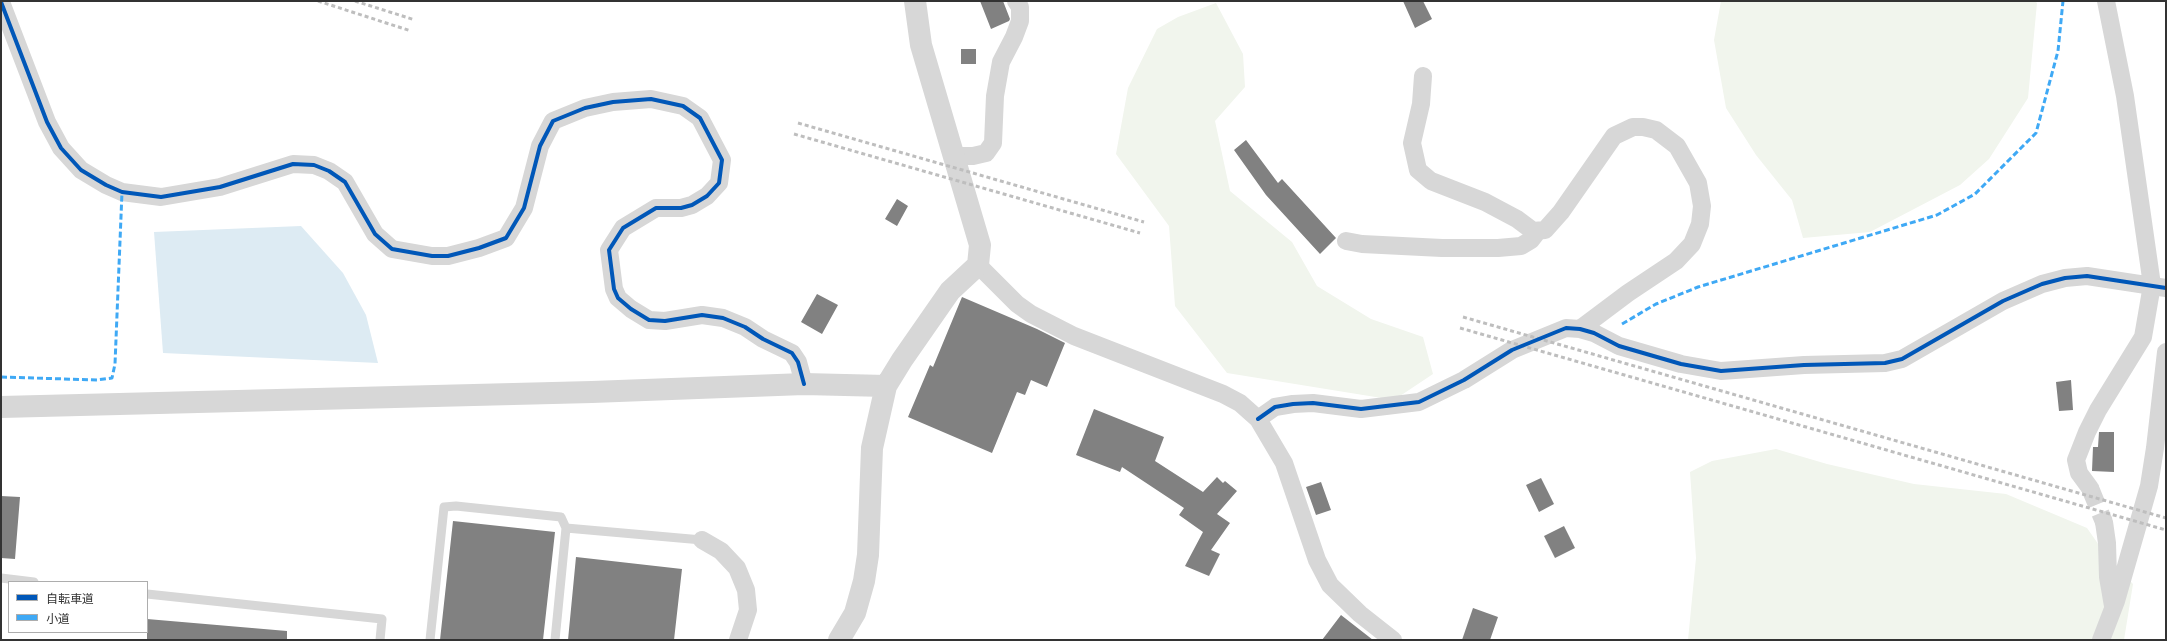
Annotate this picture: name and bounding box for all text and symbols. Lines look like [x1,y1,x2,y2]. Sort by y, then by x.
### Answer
legend [8,581,148,633]
text: 自転車道 [46,591,94,606]
text: 小道 [46,611,70,626]

